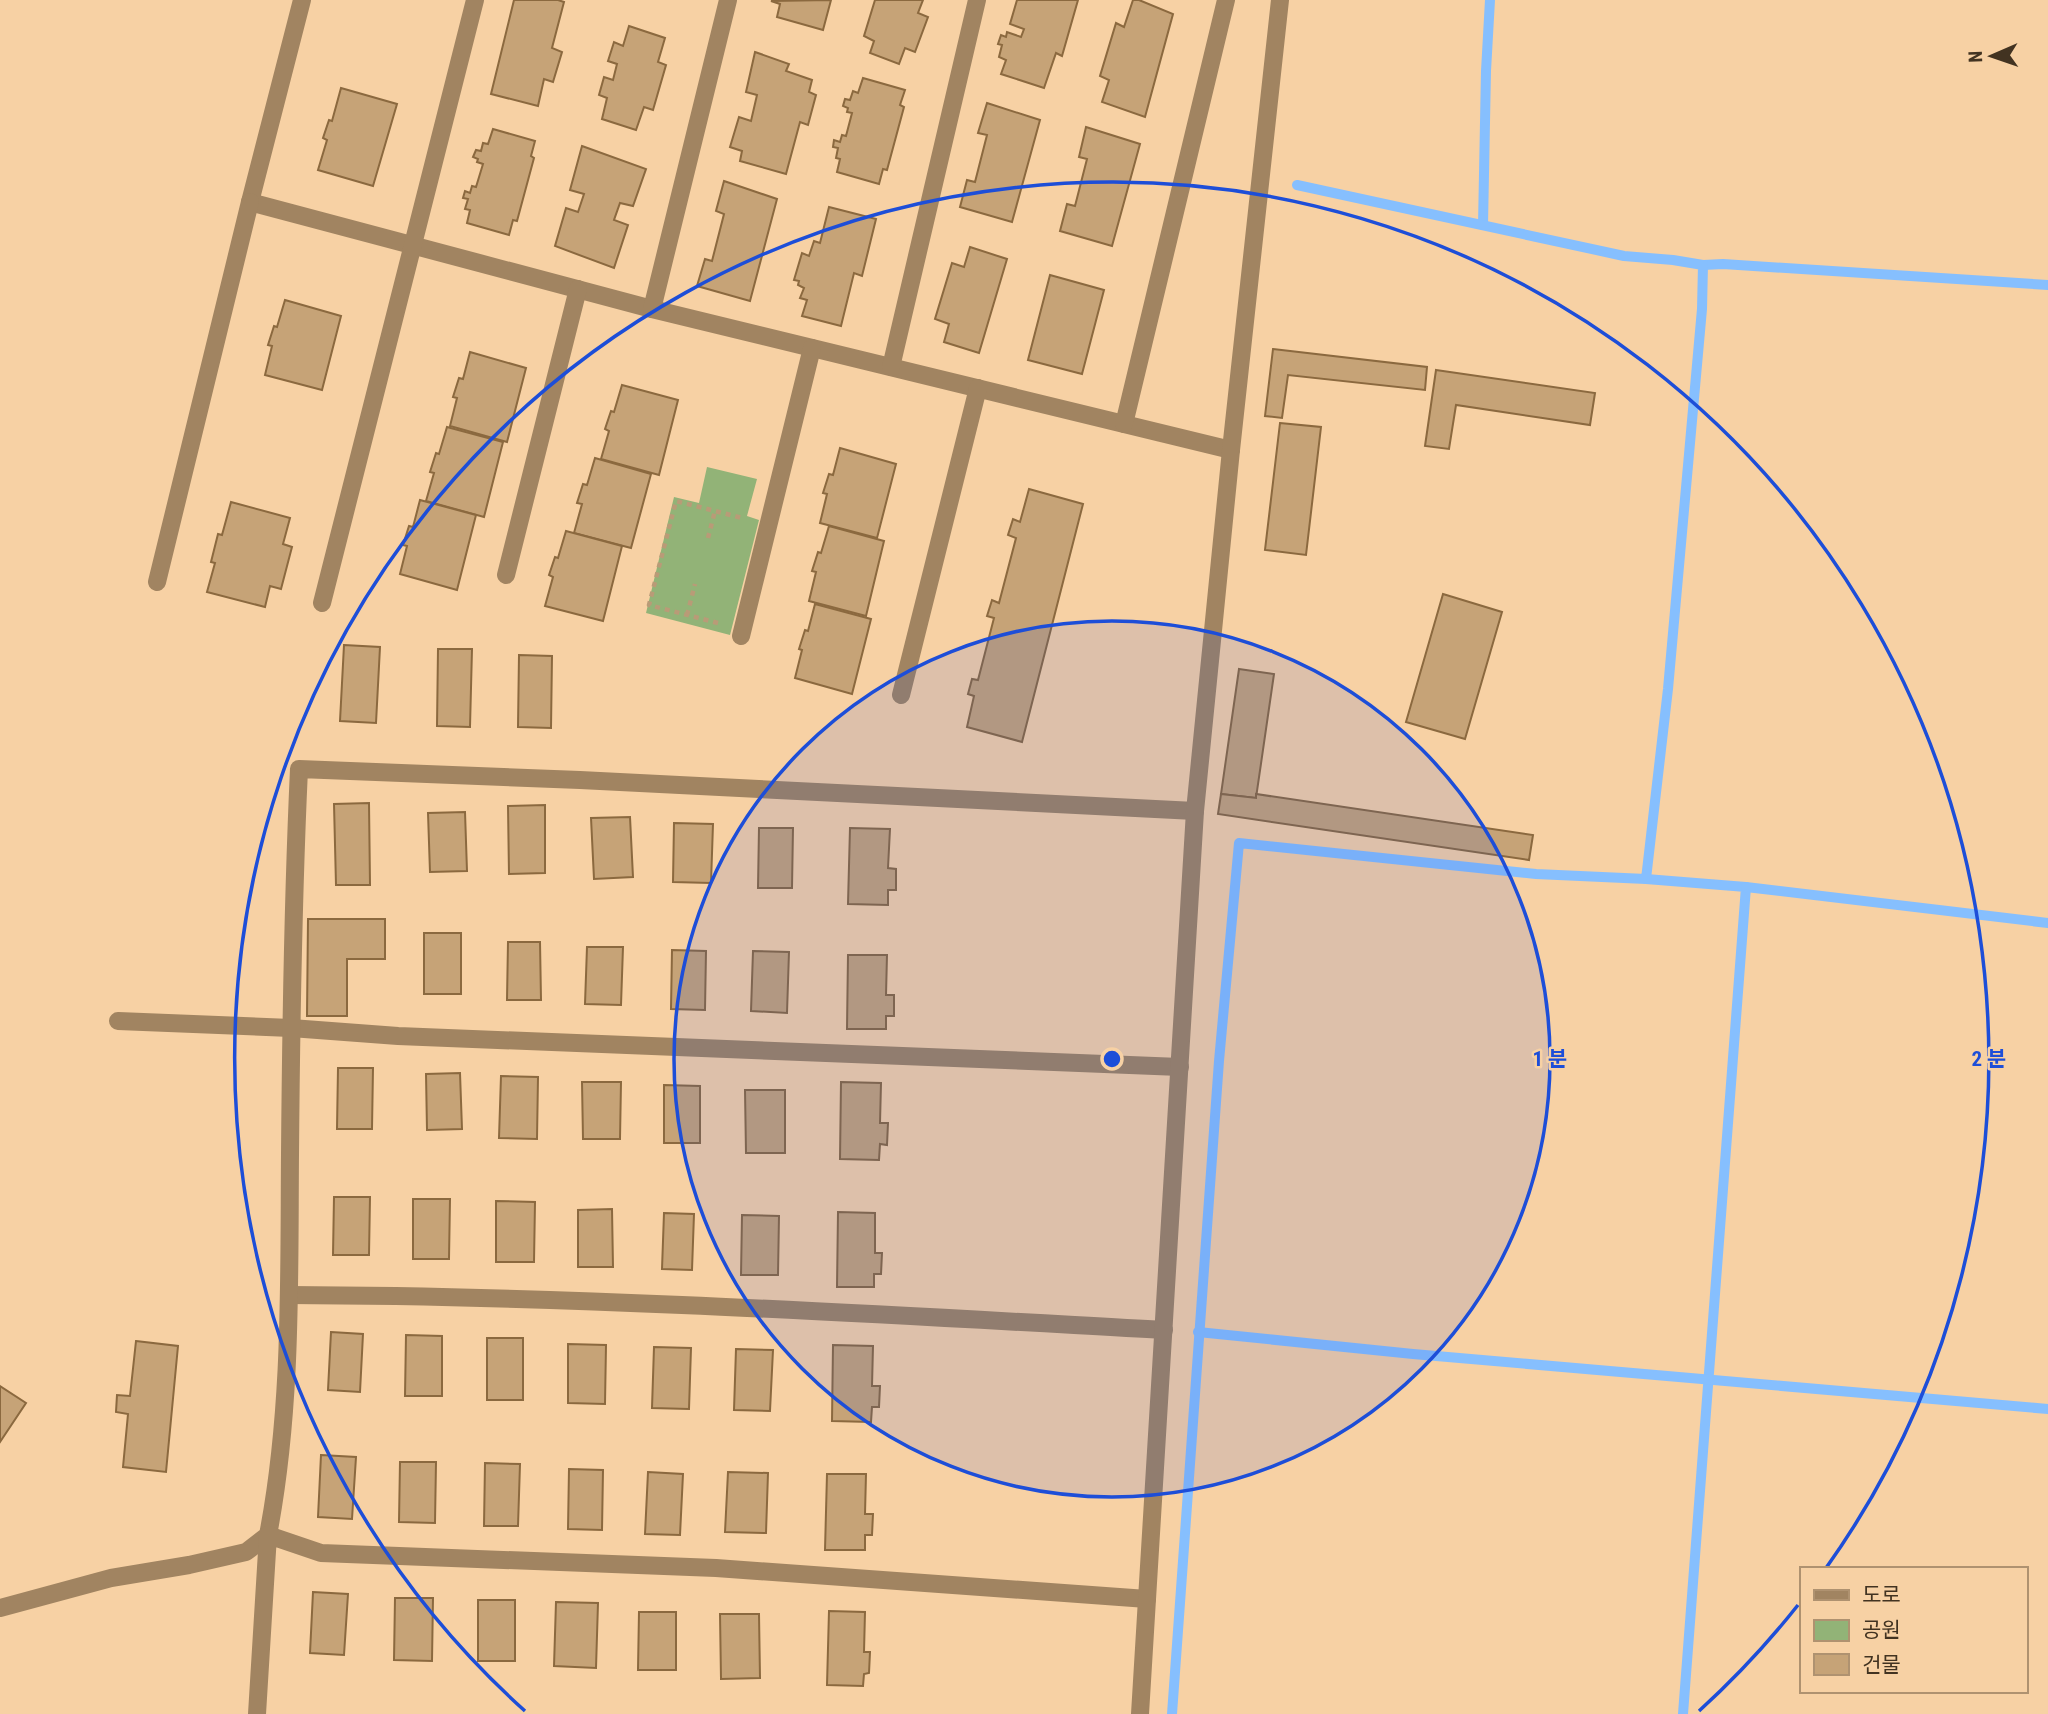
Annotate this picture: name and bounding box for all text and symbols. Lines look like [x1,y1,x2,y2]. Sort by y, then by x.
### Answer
north arrow [1957,21,2027,91]
text: N [1964,50,1987,63]
centre of rings [1100,1047,1124,1071]
text: 1 분 [1533,1047,1567,1071]
text: 2 분 [1972,1047,2006,1071]
legend [1800,1567,2027,1693]
text: 도로 [1862,1583,1901,1607]
text: 공원 [1862,1618,1901,1642]
text: 건물 [1862,1653,1901,1677]

